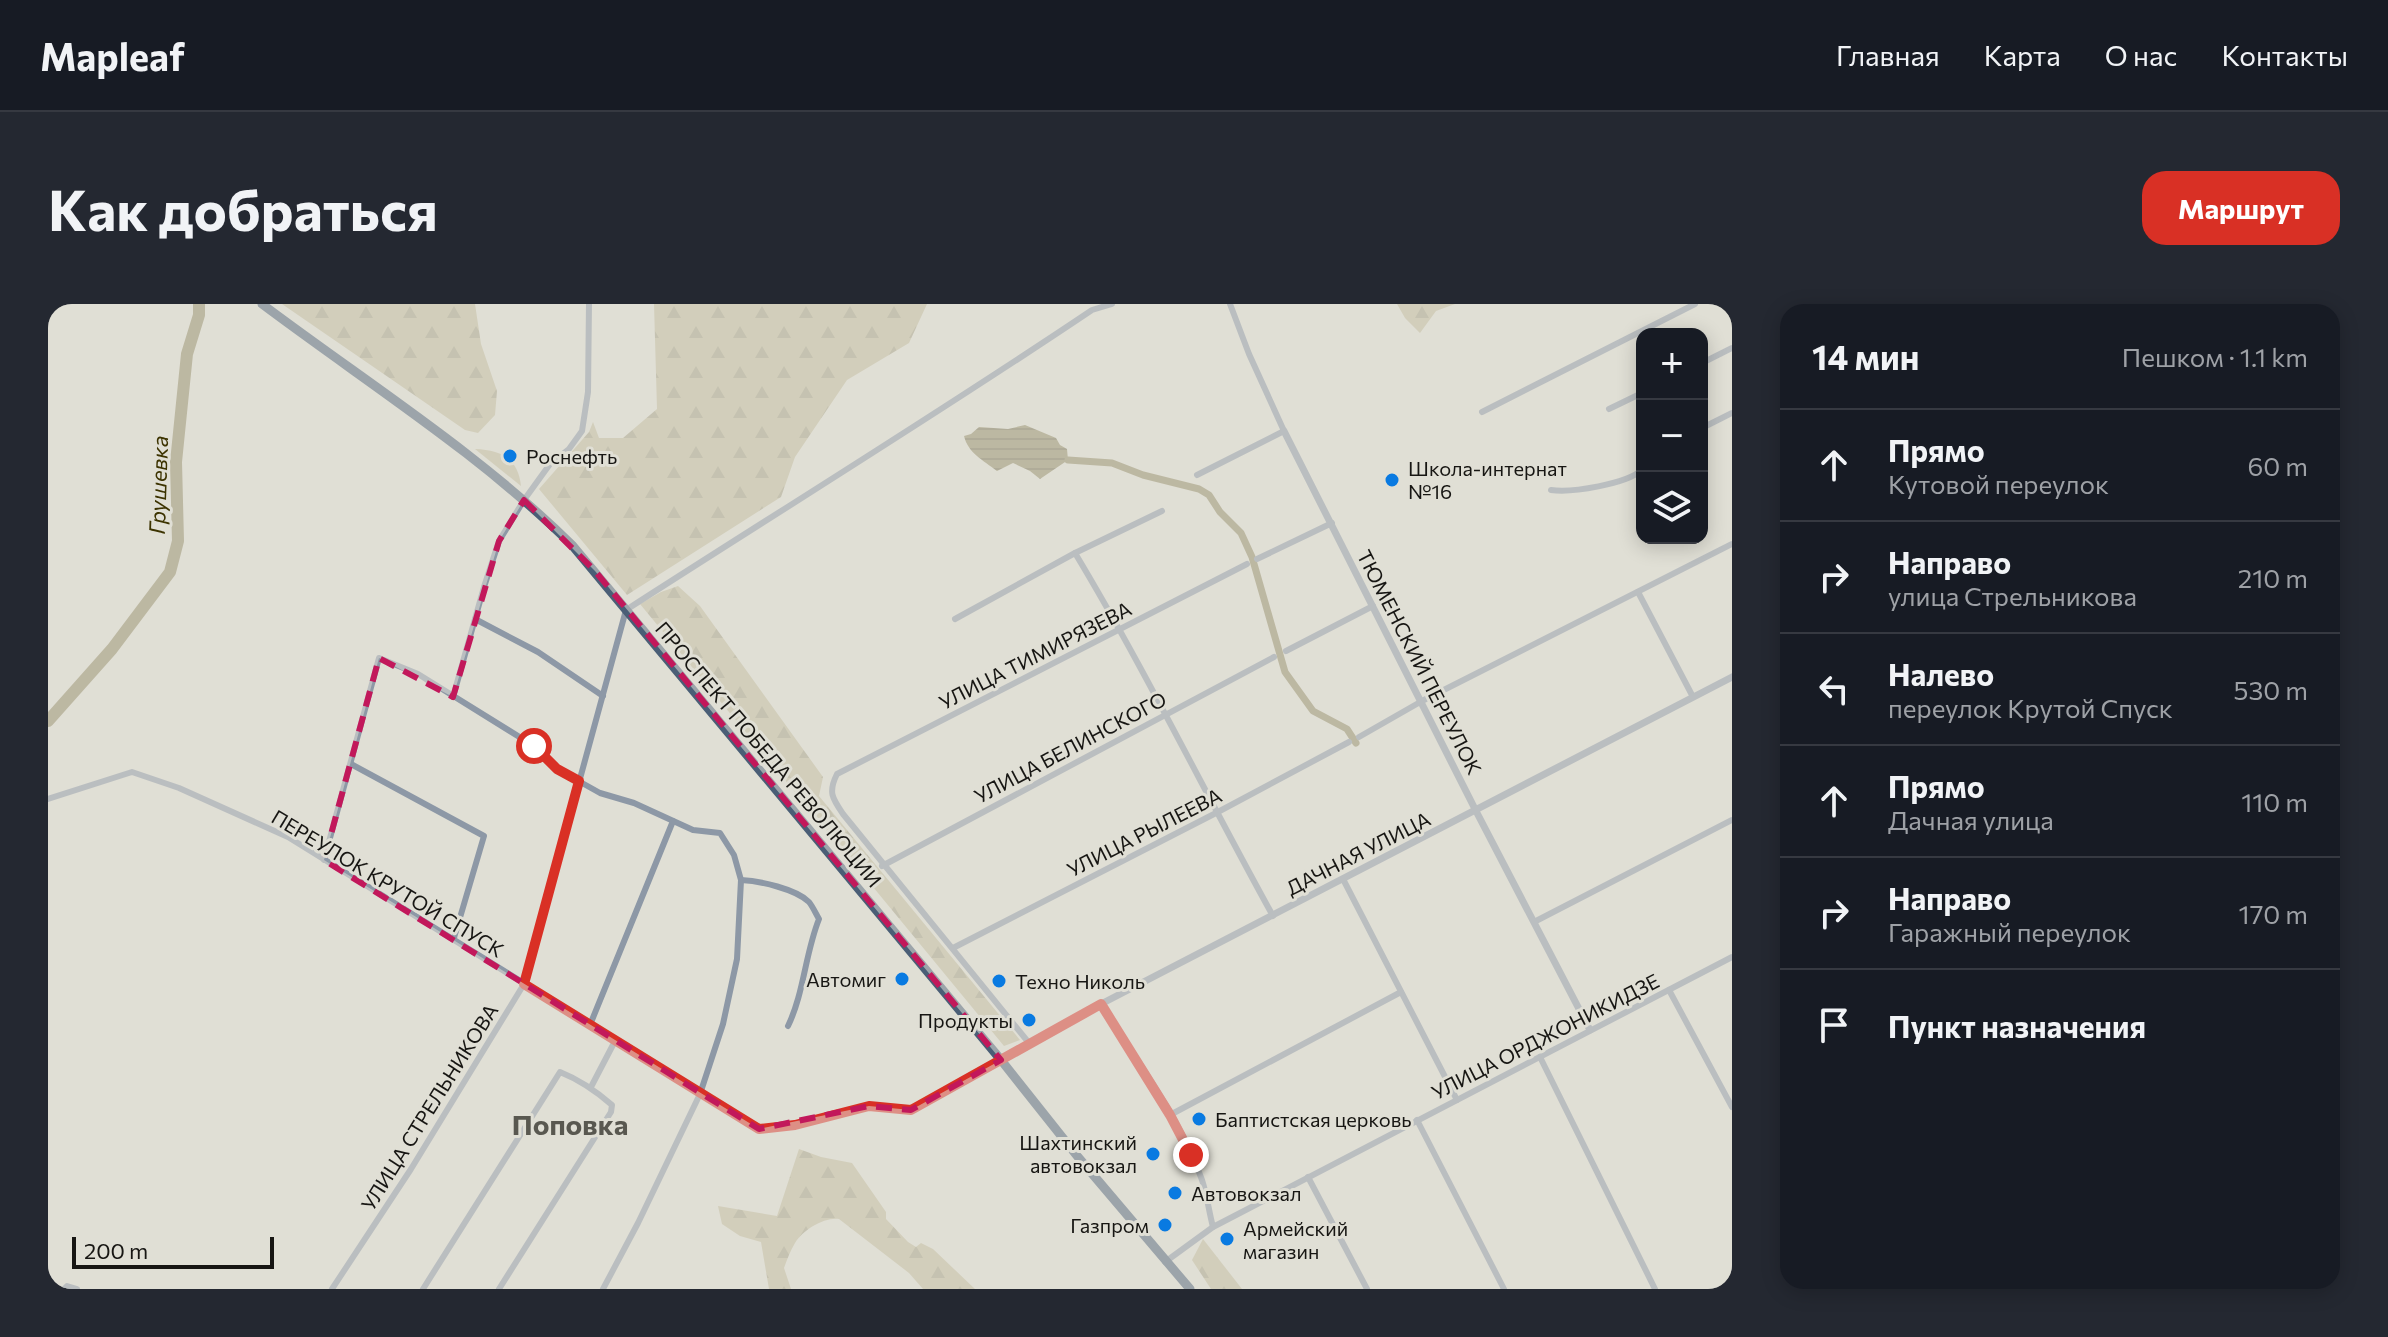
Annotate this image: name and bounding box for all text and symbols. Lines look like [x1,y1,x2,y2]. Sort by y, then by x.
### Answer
text: Mapleaf [40,32,185,79]
text: Главная [1836,38,1940,72]
text: Карта [1984,38,2061,72]
text: О нас [2105,38,2177,72]
text: Контакты [2221,38,2348,72]
button: Маршрут [2142,171,2340,245]
text: Как добраться [48,174,438,243]
map controls [1636,328,1708,544]
button: + [1636,328,1708,400]
text: 14 мин [1812,335,1919,377]
text: Пешком · 1.1 km [2122,341,2308,372]
button: − [1636,400,1708,472]
text: Прямо [1888,431,1985,468]
water label: Грушевка [143,435,173,535]
icon: ahead [1812,443,1856,487]
place label: Роснефть [526,444,617,468]
marker: Роснефть [501,447,519,465]
text: 60 m [2248,450,2308,481]
place label: Школа-интернат №16 [1408,456,1567,503]
text: Кутовой переулок [1888,468,2109,499]
marker: Школа-интернат №16 [1383,471,1401,489]
button: layers [1636,472,1708,544]
text: Направо [1888,543,2011,580]
street label: ТЮМЕНСКИЙ ПЕРЕУЛОК [1353,546,1487,778]
icon: right [1812,555,1856,599]
text: 210 m [2238,562,2308,593]
text: улица Стрельникова [1888,580,2137,611]
street label: УЛИЦА ТИМИРЯЗЕВА [935,596,1135,714]
street label: ПРОСПЕКТ ПОБЕДА РЕВОЛЮЦИИ [651,616,887,892]
text: Налево [1888,655,1994,692]
icon: left [1812,667,1856,711]
text: 530 m [2234,674,2308,705]
street label: УЛИЦА БЕЛИНСКОГО [970,686,1170,808]
text: переулок Крутой Спуск [1888,692,2173,723]
route start [516,728,552,764]
text: Прямо [1888,767,1985,804]
icon: ahead [1812,779,1856,823]
street label: УЛИЦА РЫЛЕЕВА [1063,783,1226,881]
text: 110 m [2241,786,2308,817]
street label: ПЕРЕУЛОК КРУТОЙ СПУСК [268,804,508,962]
text: Дачная улица [1888,804,2054,835]
street label: ДАЧНАЯ УЛИЦА [1282,806,1434,900]
text: Направо [1888,879,2011,916]
icon: right [1812,891,1856,935]
text: 170 m [2239,898,2308,929]
text: Гаражный переулок [1888,916,2131,947]
place label: Автомиг [806,967,886,991]
street label: УЛИЦА ОРДЖОНИКИДЗЕ [1427,968,1663,1104]
place label: Техно Николь [1015,969,1145,993]
marker: Автомиг [893,970,911,988]
marker: Техно Николь [990,972,1008,990]
street label: УЛИЦА СТРЕЛЬНИКОВА [355,999,503,1215]
icon: arrive [1812,1003,1856,1047]
text: Пункт назначения [1888,1007,2146,1044]
place label: Продукты [918,1008,1013,1032]
marker: Продукты [1020,1011,1038,1029]
district label: Поповка [512,1107,628,1141]
place label: Баптистская церковь [1215,1107,1412,1131]
marker: Баптистская церковь [1190,1110,1208,1128]
place label: Шахтинский автовокзал [1019,1130,1137,1177]
route end [1173,1137,1209,1173]
marker: Шахтинский автовокзал [1144,1145,1162,1163]
place label: Автовокзал [1191,1181,1301,1205]
marker: Автовокзал [1166,1184,1184,1202]
place label: Газпром [1070,1213,1149,1237]
marker: Газпром [1156,1216,1174,1234]
place label: Армейский магазин [1243,1216,1348,1263]
marker: Армейский магазин [1218,1230,1236,1248]
scale bar [72,1233,274,1269]
text: 200 m [84,1237,148,1264]

